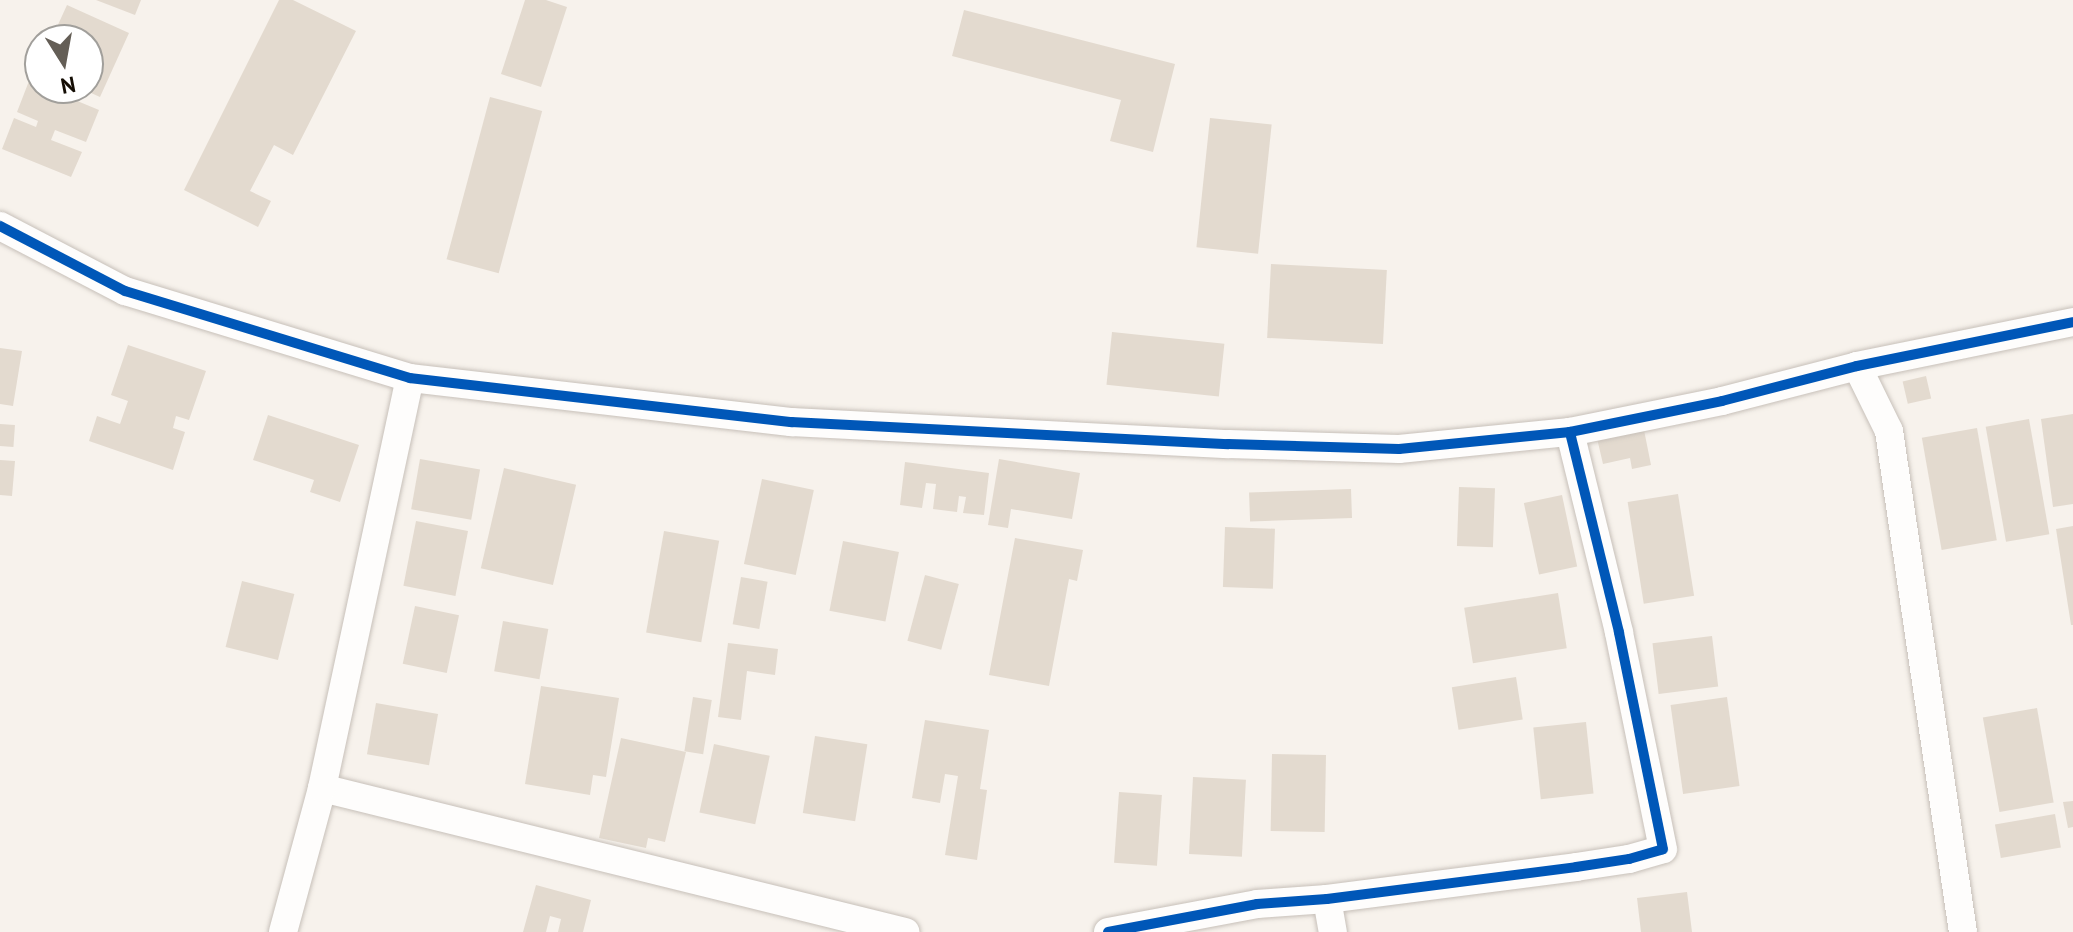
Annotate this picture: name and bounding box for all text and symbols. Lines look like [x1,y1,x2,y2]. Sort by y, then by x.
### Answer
north arrow [24,24,104,104]
text: N [58,70,78,101]

